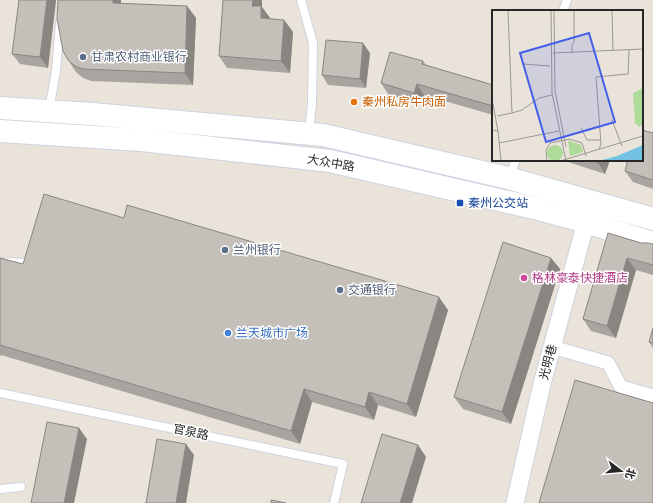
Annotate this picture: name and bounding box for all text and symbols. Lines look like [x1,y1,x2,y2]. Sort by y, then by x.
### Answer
inset map [492,10,643,161]
place label: 甘肃农村商业银行 [91,50,187,64]
marker: 甘肃农村商业银行 [78,52,88,62]
place label: 秦州私房牛肉面 [362,95,446,109]
marker: 秦州私房牛肉面 [349,97,359,107]
street label: 大众中路 [306,152,356,174]
place label: 秦州公交站 [468,196,528,210]
marker: 秦州公交站 [455,198,465,208]
place label: 兰州银行 [233,243,281,257]
marker: 兰州银行 [220,245,230,255]
place label: 格林豪泰快捷酒店 [532,271,628,285]
marker: 格林豪泰快捷酒店 [519,273,529,283]
place label: 交通银行 [348,283,396,297]
marker: 交通银行 [335,285,345,295]
place label: 兰天城市广场 [236,326,308,340]
marker: 兰天城市广场 [223,328,233,338]
street label: 光明巷 [537,343,559,381]
street label: 官泉路 [172,421,210,443]
north arrow [601,451,641,491]
text: 北 [622,467,638,481]

